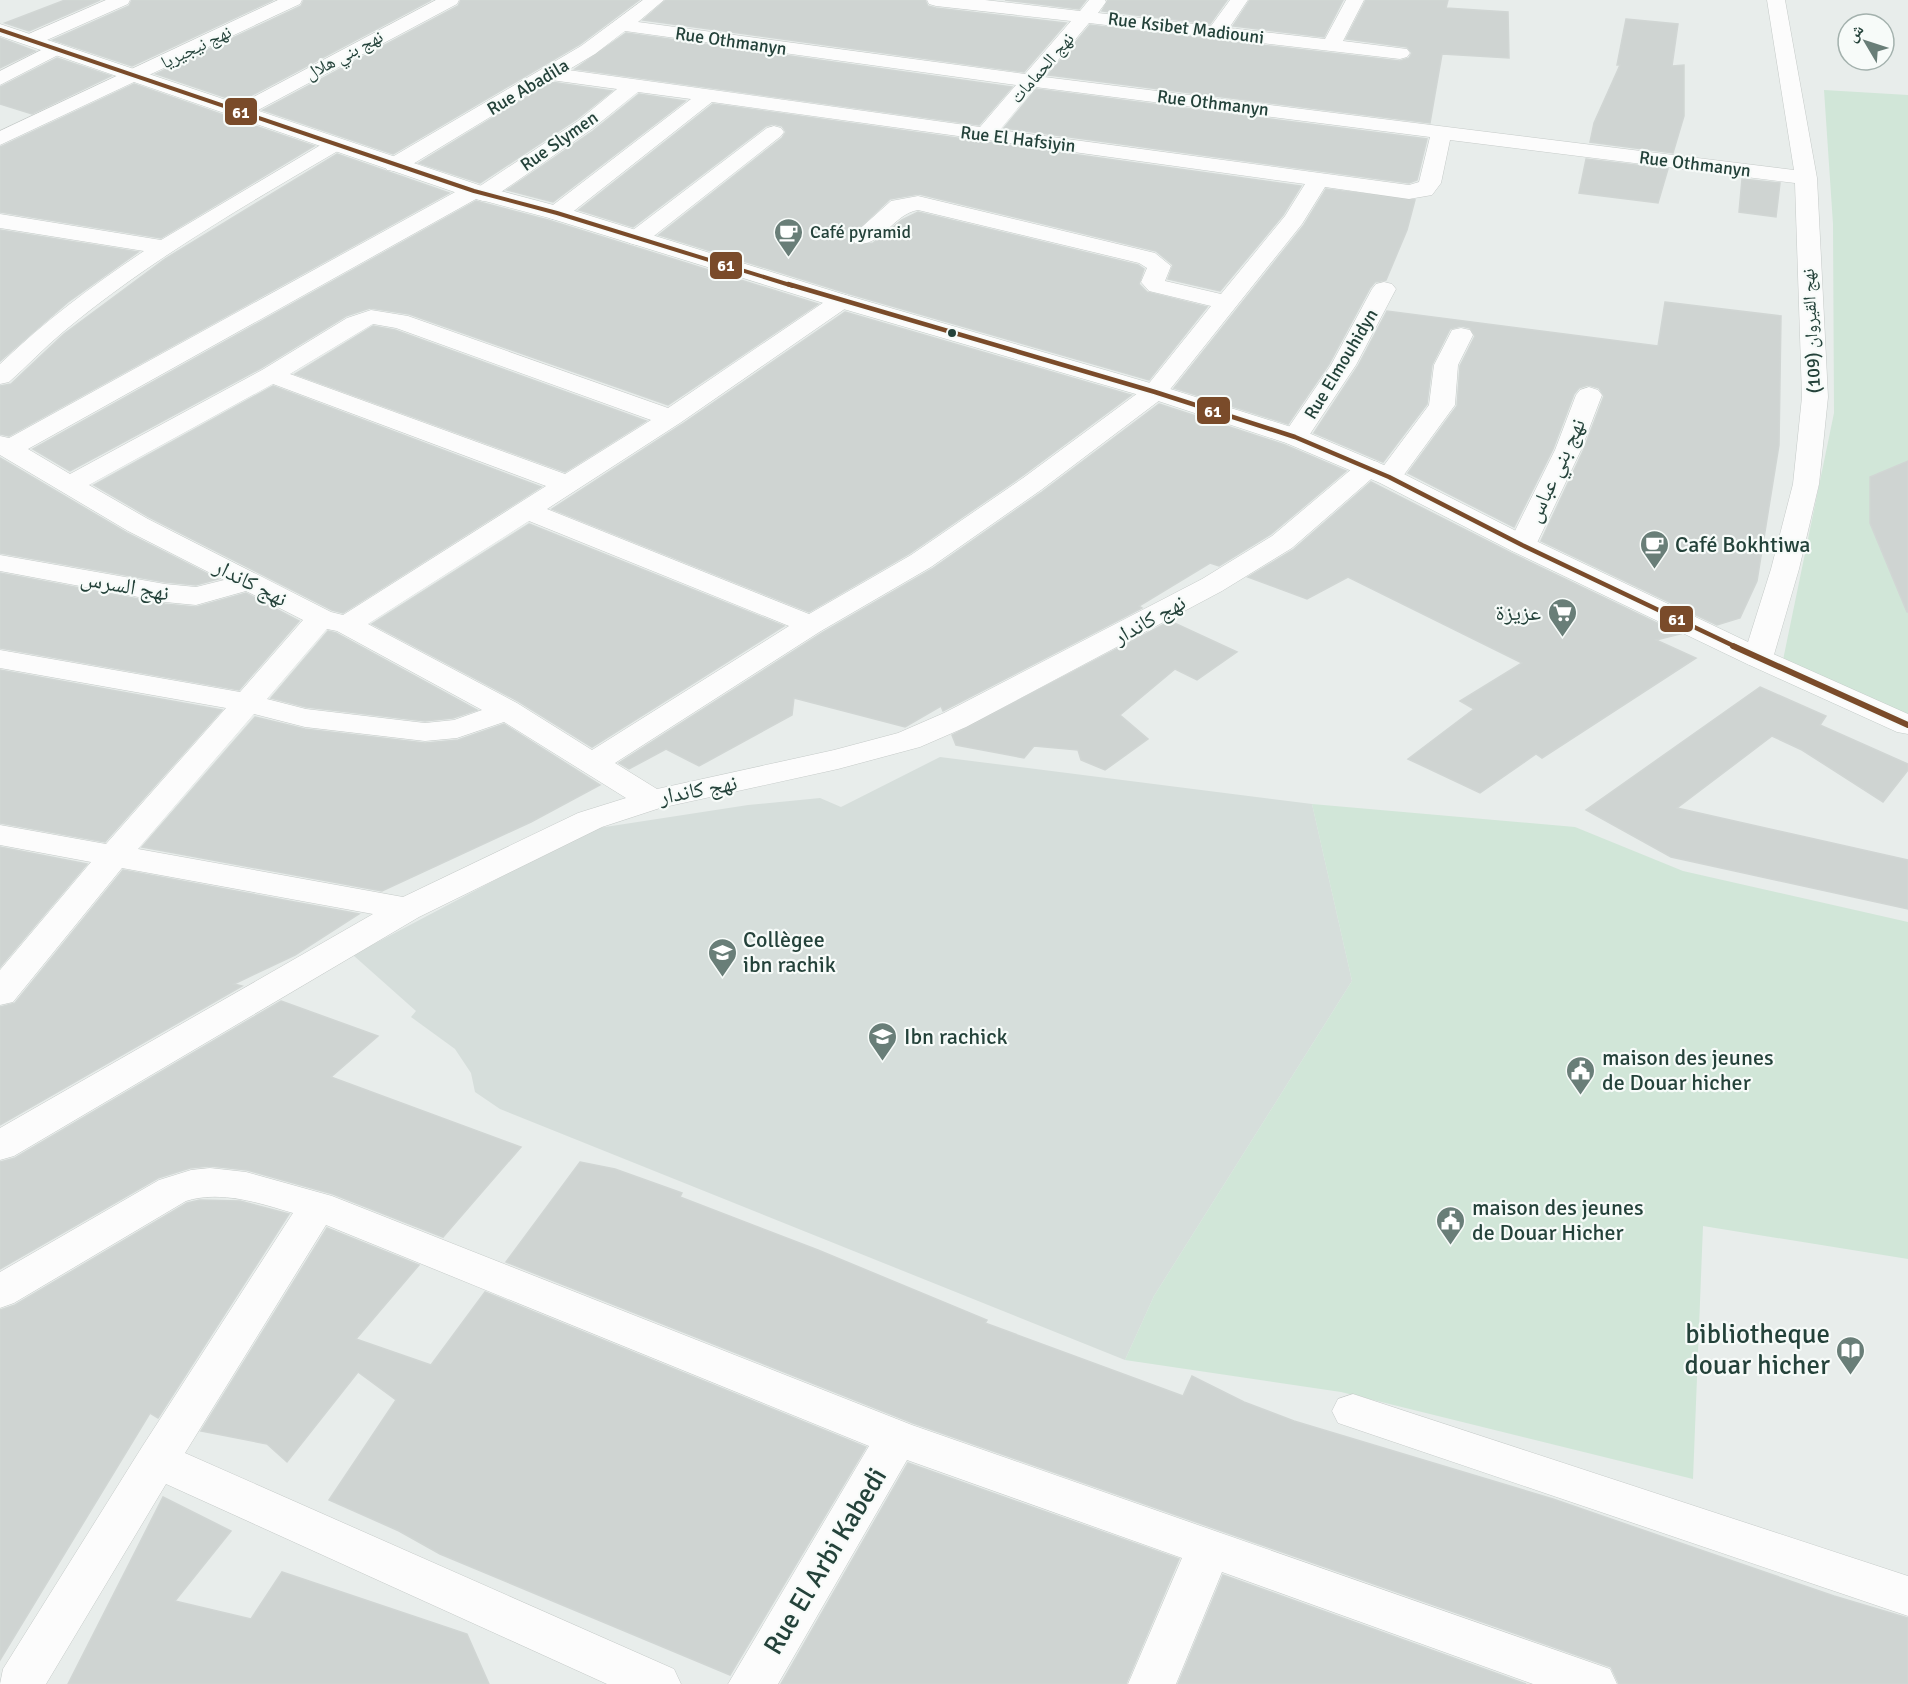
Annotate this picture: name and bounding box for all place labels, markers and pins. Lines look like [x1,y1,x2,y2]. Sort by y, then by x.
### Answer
cafe icon: Café pyramid [773,216,805,258]
place label: Café pyramid [810,221,911,243]
unlabelled marker [946,327,958,339]
cafe icon: Café Bokhtiwa [1638,528,1670,570]
place label: Café Bokhtiwa [1675,531,1811,558]
supermarket icon: عزيزة [1546,596,1578,638]
place label: عزيزة [1496,599,1541,626]
place label: Collègee ibn rachik [743,926,836,978]
school or university icon: Collègee ibn rachik [706,936,738,978]
school or university icon: Ibn rachick [867,1020,899,1062]
place label: Ibn rachick [904,1023,1008,1050]
place label: maison des jeunes de Douar hicher [1602,1044,1774,1096]
public building icon: maison des jeunes de Douar hicher [1565,1054,1597,1096]
place label: maison des jeunes de Douar Hicher [1472,1194,1644,1246]
public building icon: maison des jeunes de Douar Hicher [1435,1204,1467,1246]
place label: bibliotheque douar hicher [1684,1318,1830,1382]
library icon: bibliotheque douar hicher [1835,1334,1867,1376]

